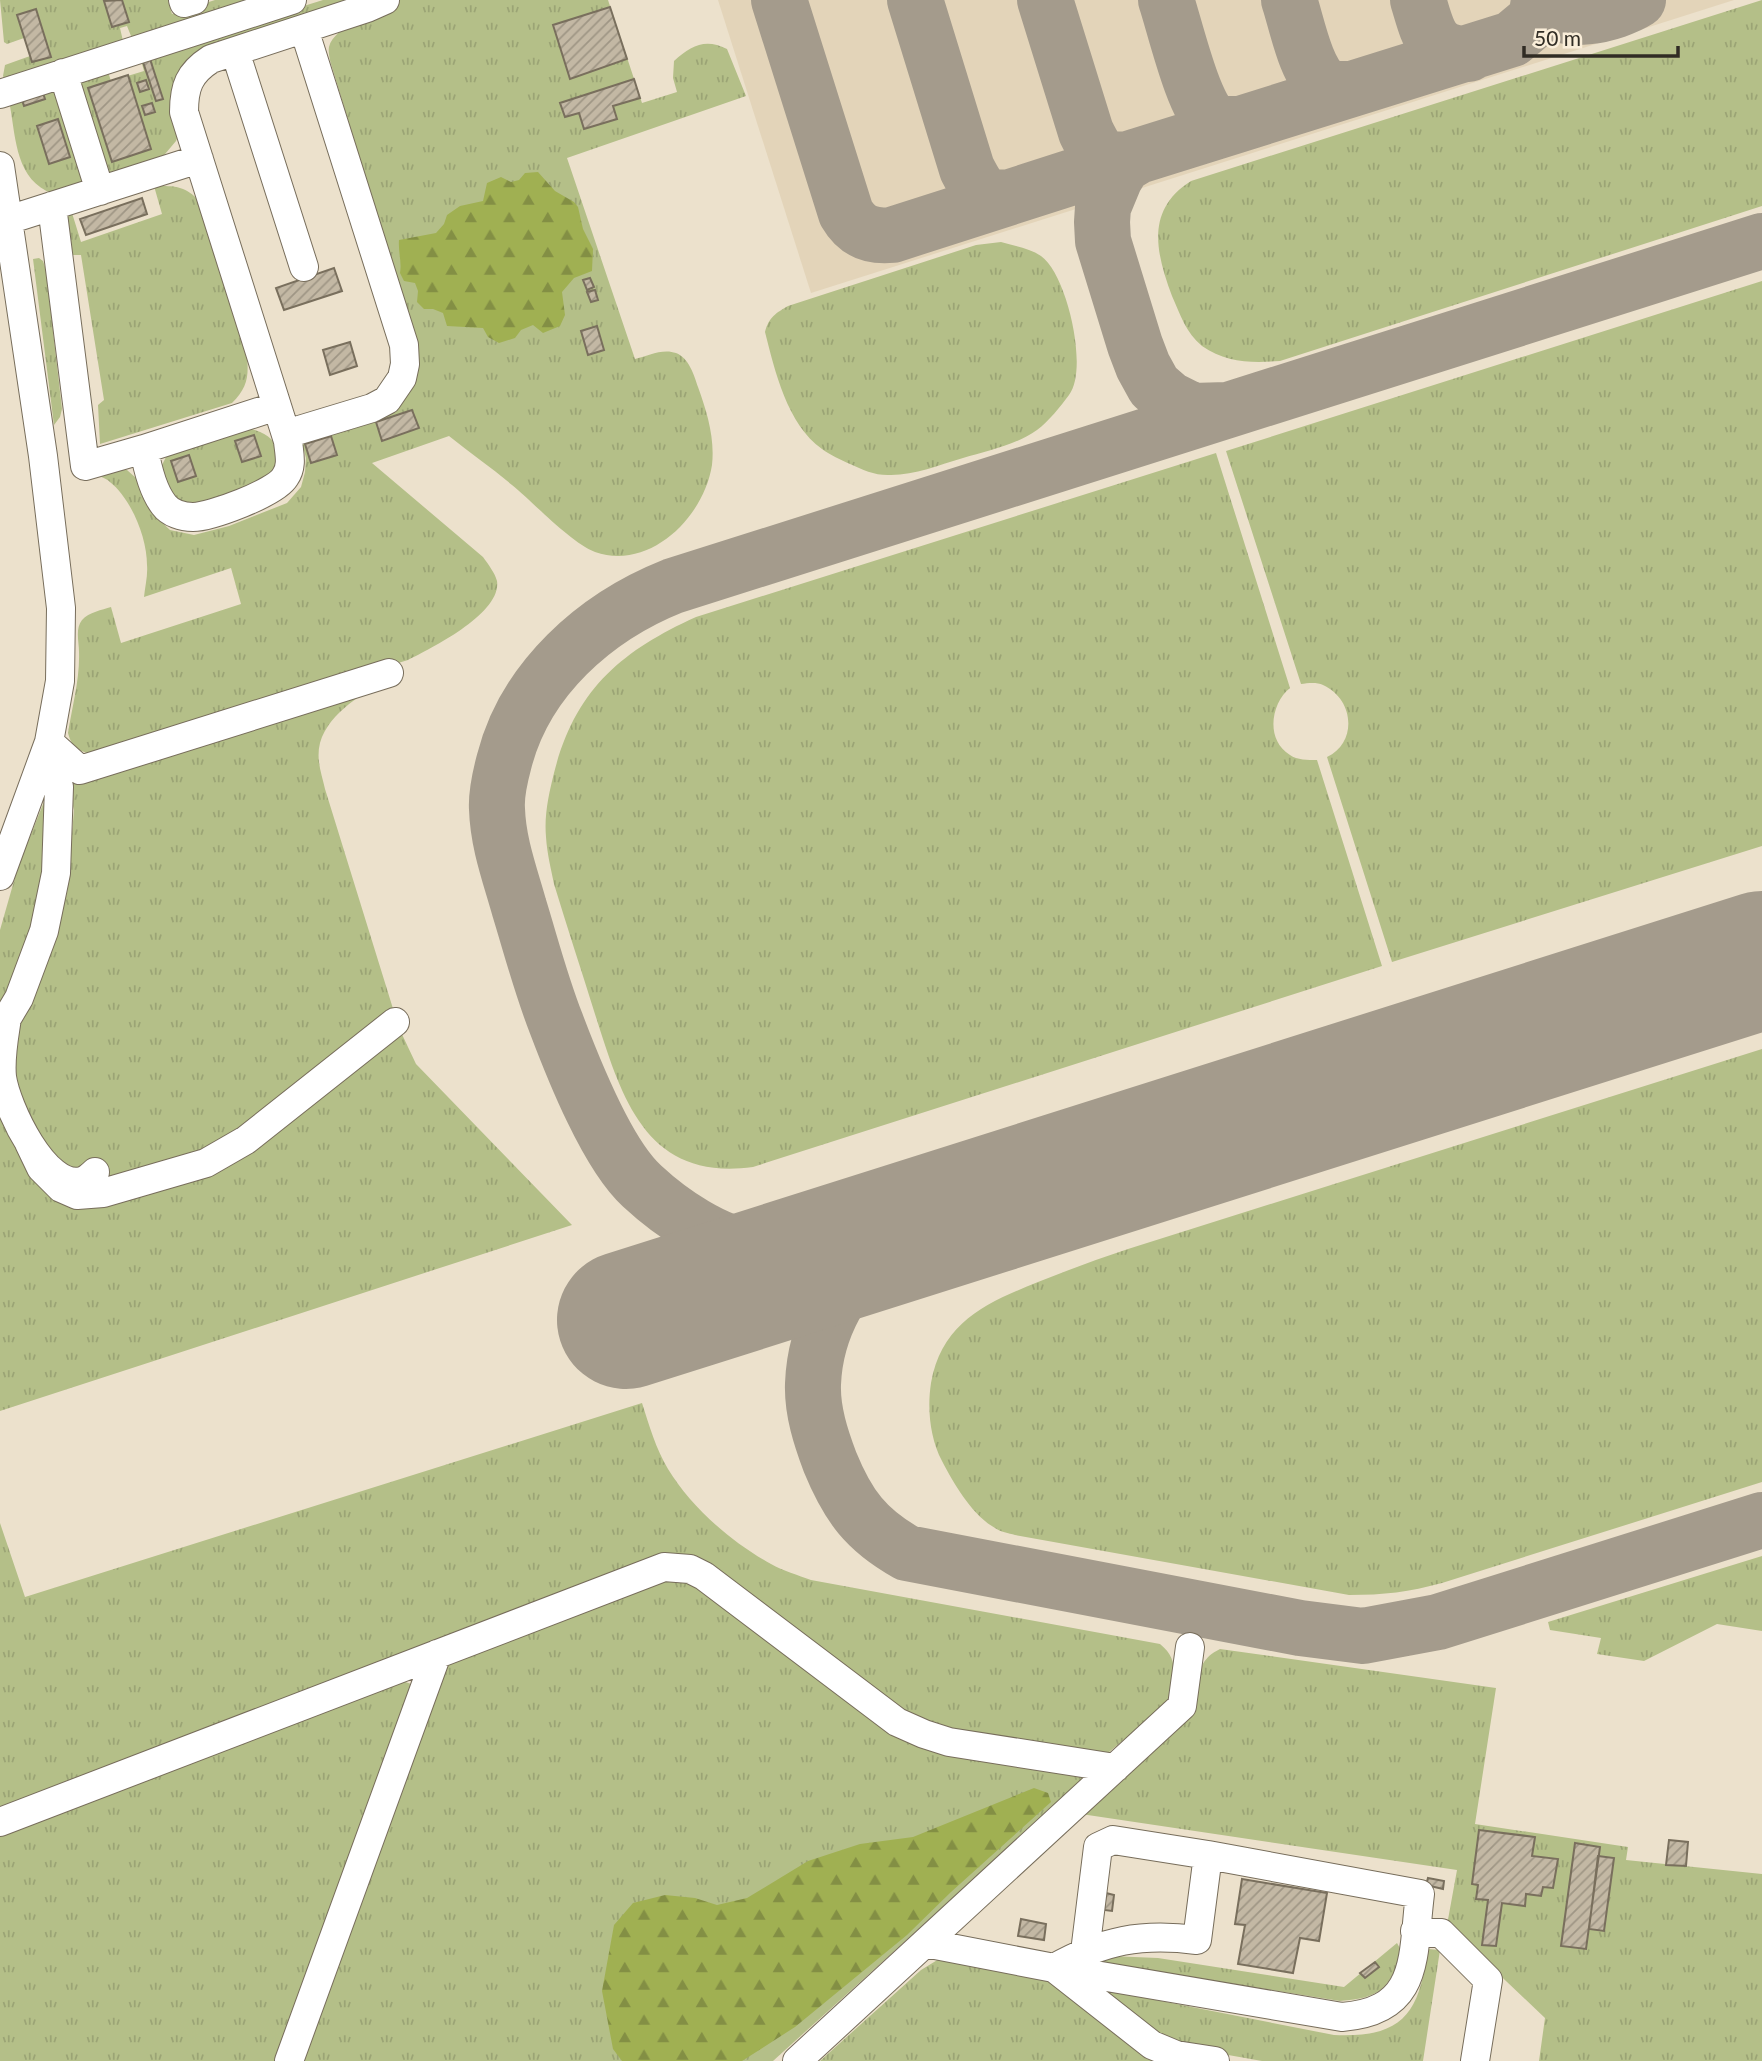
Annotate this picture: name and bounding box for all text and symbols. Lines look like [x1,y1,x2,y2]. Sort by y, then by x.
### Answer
scale bar [1524,14,1678,58]
text: 50 m [1534,25,1581,50]

